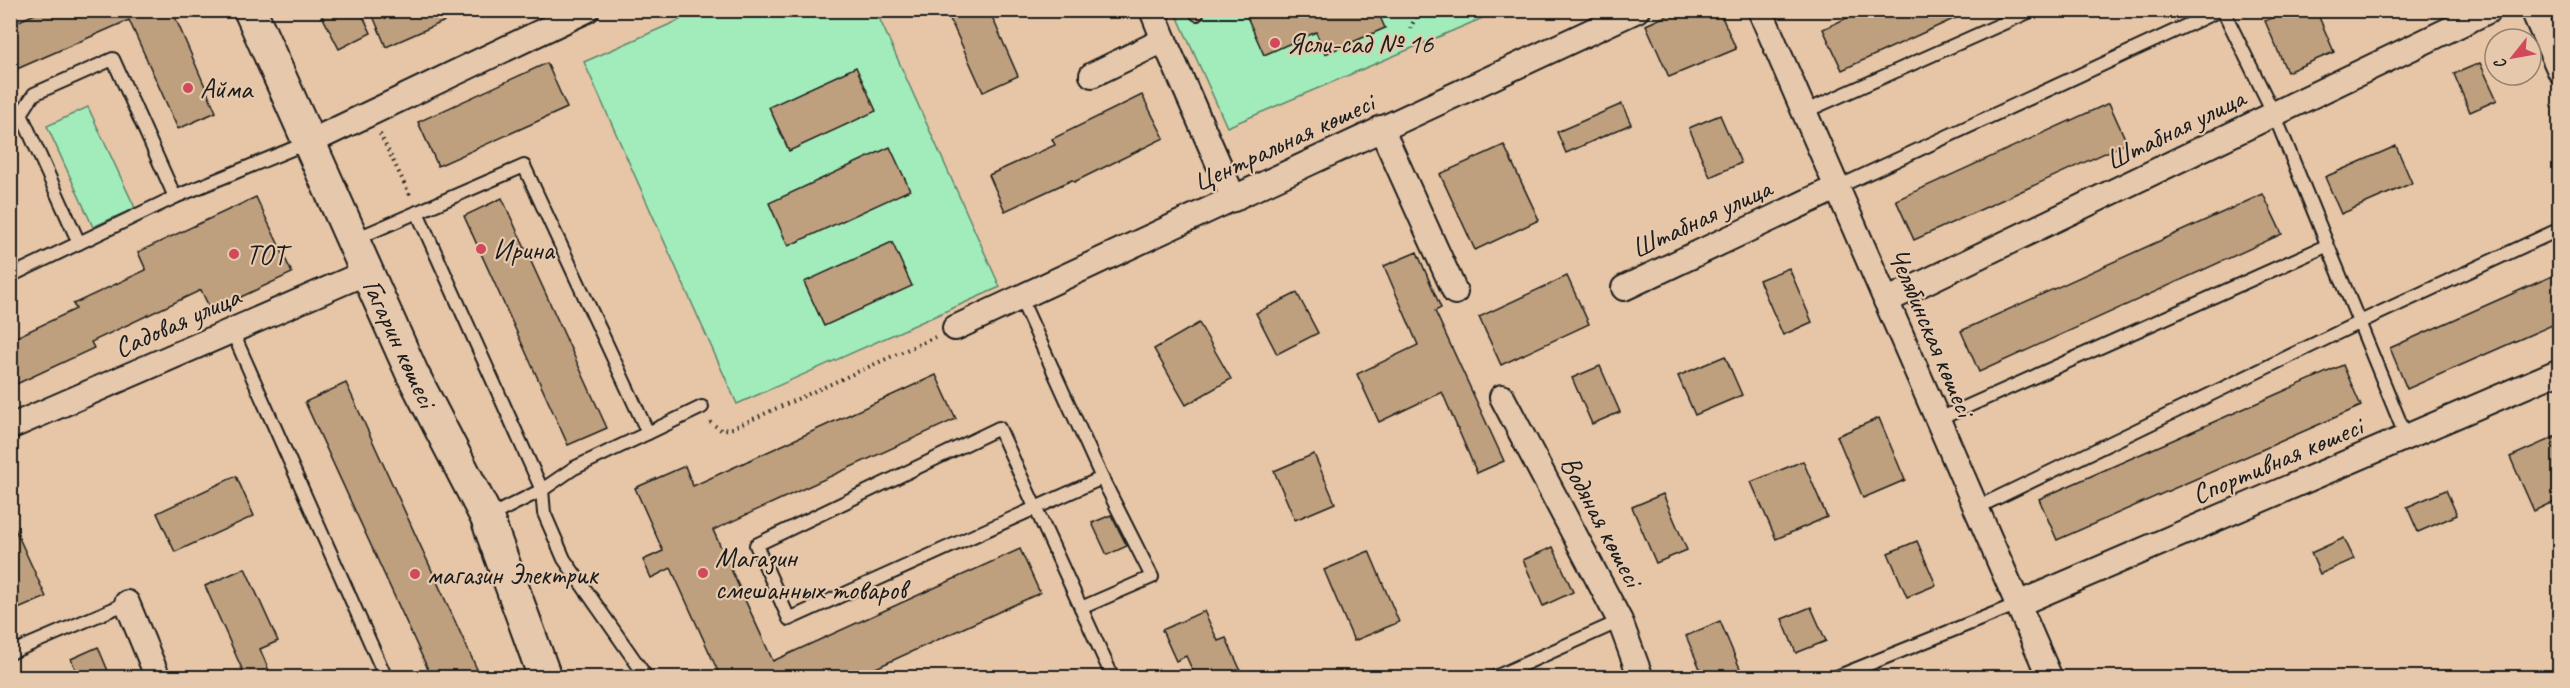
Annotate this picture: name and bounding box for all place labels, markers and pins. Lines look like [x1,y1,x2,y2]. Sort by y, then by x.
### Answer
place label: Ясли-сад № 16 [1287,26,1434,61]
marker: Ясли-сад № 16 [1268,36,1282,50]
place label: Айма [200,71,254,106]
marker: Айма [181,81,195,95]
place label: Ирина [493,232,556,267]
place label: ТОТ [246,237,293,272]
marker: Ирина [474,242,488,256]
marker: ТОТ [227,247,241,261]
place label: Магазин смешанных товаров [715,540,911,607]
place label: магазин Электрик [427,557,599,592]
marker: Магазин смешанных товаров [696,566,710,580]
marker: магазин Электрик [408,567,422,581]

